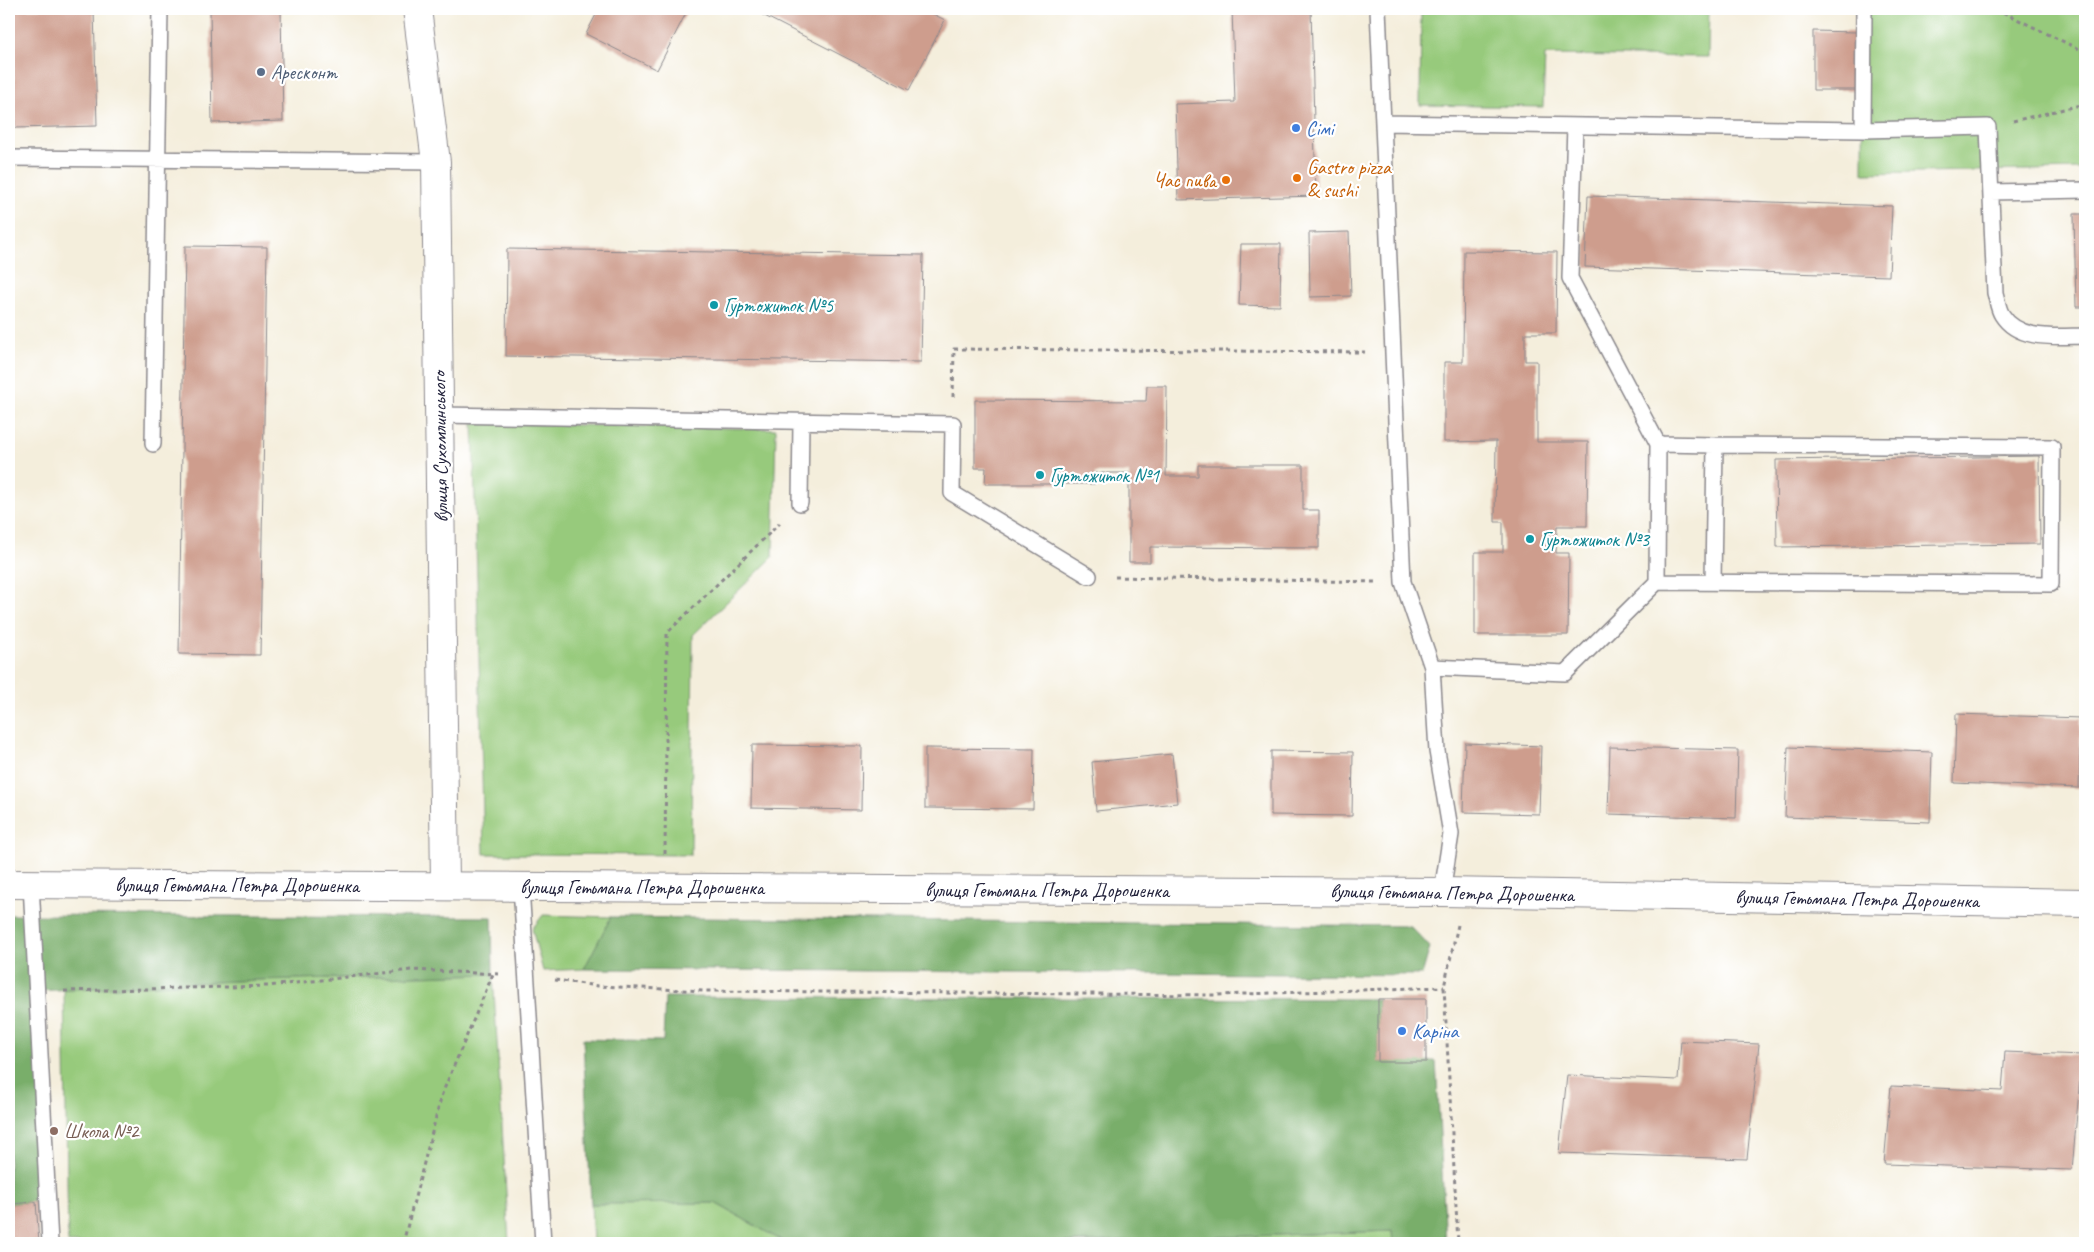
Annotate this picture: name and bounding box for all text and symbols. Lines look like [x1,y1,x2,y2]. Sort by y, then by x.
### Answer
place label: Аресконт [271,60,339,85]
marker: Аресконт [255,66,267,78]
place label: Сімі [1306,116,1336,141]
marker: Сімі [1290,122,1302,134]
place label: Gastro pizza & sushi [1307,155,1392,203]
place label: Час пива [1153,168,1218,193]
marker: Gastro pizza & sushi [1291,172,1303,184]
marker: Час пива [1220,174,1232,186]
place label: Гуртожиток №5 [724,293,834,318]
marker: Гуртожиток №5 [708,299,720,311]
street label: вулиця Сухомлинського [426,369,454,523]
place label: Гуртожиток №1 [1050,463,1160,488]
marker: Гуртожиток №1 [1034,469,1046,481]
place label: Гуртожиток №3 [1540,527,1651,552]
marker: Гуртожиток №3 [1524,533,1536,545]
street label: вулиця Гетьмана Петра Дорошенка [115,873,361,898]
street label: вулиця Гетьмана Петра Дорошенка [520,875,766,900]
street label: вулиця Гетьмана Петра Дорошенка [925,878,1171,903]
street label: вулиця Гетьмана Петра Дорошенка [1330,878,1576,908]
street label: вулиця Гетьмана Петра Дорошенка [1735,884,1981,914]
place label: Каріна [1412,1019,1459,1044]
marker: Каріна [1396,1025,1408,1037]
place label: Школа №2 [64,1119,140,1144]
marker: Школа №2 [48,1125,60,1137]

